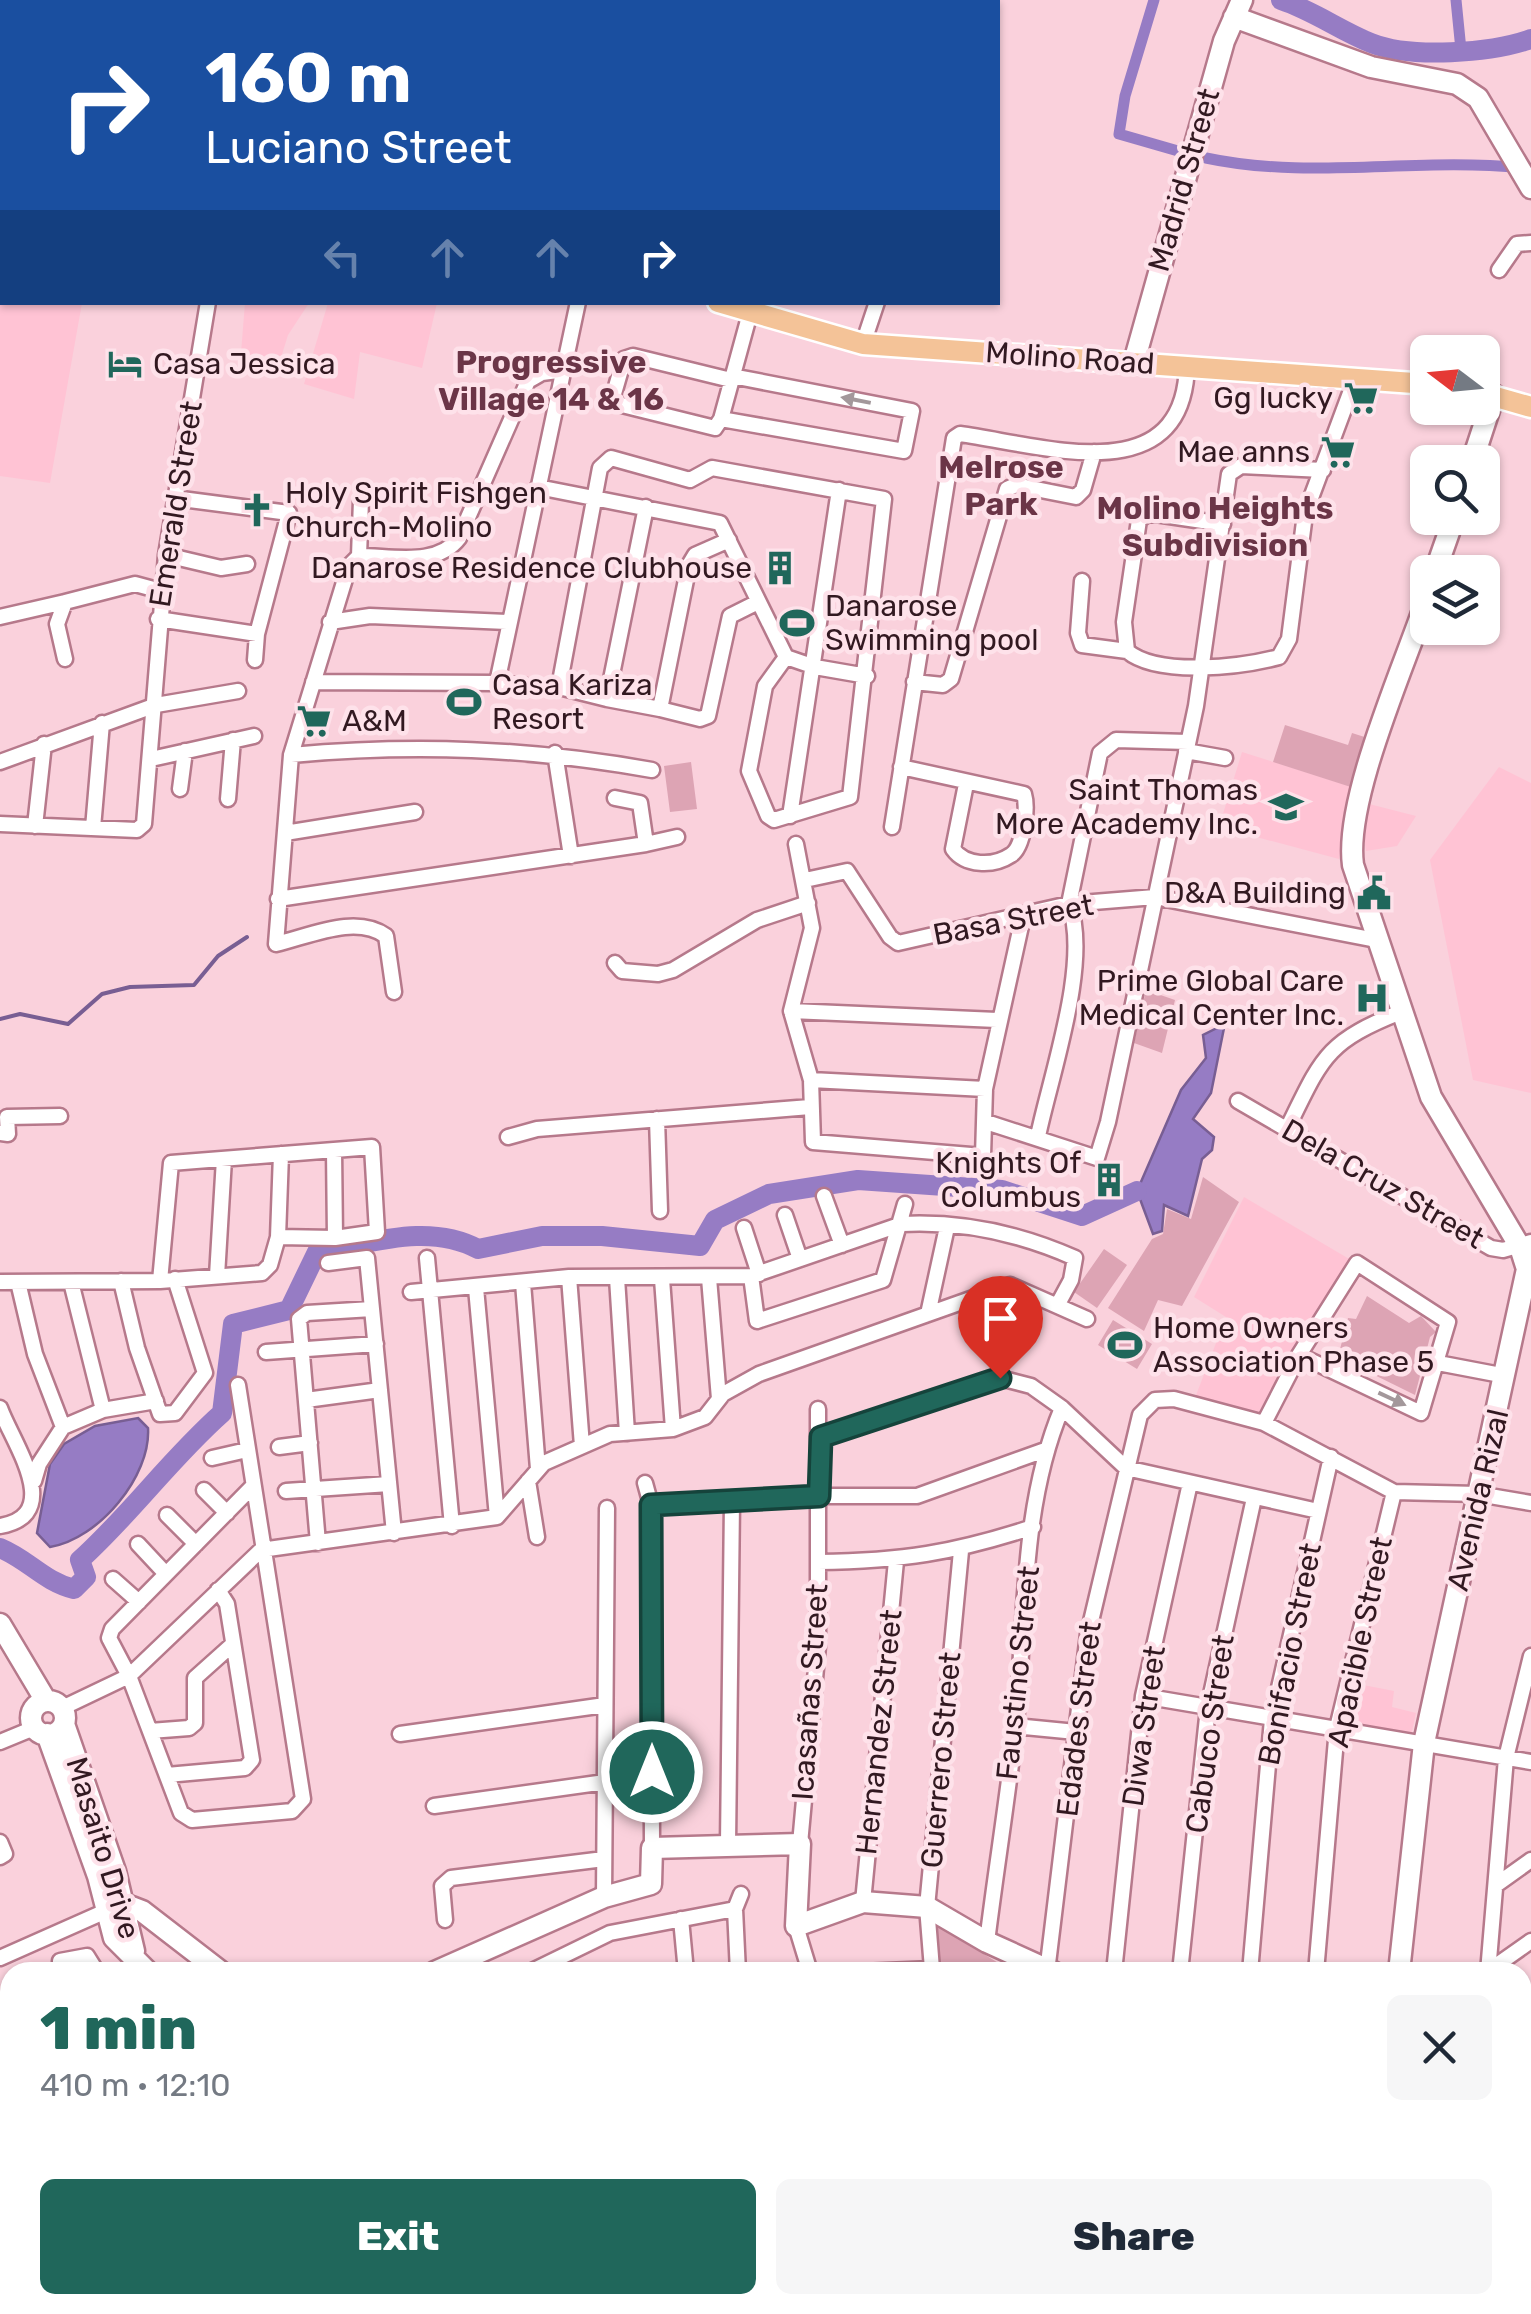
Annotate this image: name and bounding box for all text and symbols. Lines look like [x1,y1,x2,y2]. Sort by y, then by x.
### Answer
text: 160 m [205,37,412,120]
icon: right [40,40,170,170]
street label: Madrid Street [1141,84,1227,276]
text: Luciano Street [205,121,511,174]
icon: left [315,230,370,285]
icon: ahead [420,230,475,285]
icon: ahead [525,230,580,285]
icon: right [630,230,685,285]
street label: Molino Road [984,334,1156,382]
north arrow [1410,335,1500,425]
map controls [1410,335,1500,645]
district label: Progressive Village 14 & 16 [438,343,664,418]
hotel icon: Casa Jessica [106,345,144,383]
place label: Casa Jessica [153,346,336,382]
supermarket icon: Gg lucky [1342,379,1380,417]
place label: Gg lucky [1213,380,1333,416]
one-way arrow [840,392,871,407]
street label: Emerald Street [142,398,210,610]
supermarket icon: Mae anns [1319,433,1357,471]
place label: Mae anns [1177,434,1310,470]
button: search [1410,445,1500,535]
district label: Melrose Park [938,448,1064,523]
place label: Holy Spirit Fishgen Church-Molino [285,475,547,545]
district label: Molino Heights Subdivision [1097,489,1333,564]
church icon: Holy Spirit Fishgen Church-Molino [238,491,276,529]
building icon: Danarose Residence Clubhouse [761,549,799,587]
place label: Danarose Residence Clubhouse [311,550,752,586]
button: layers [1410,555,1500,645]
place label: Danarose Swimming pool [825,588,1039,658]
sports icon: Danarose Swimming pool [778,604,816,642]
place label: Casa Kariza Resort [492,667,653,737]
sports icon: Casa Kariza Resort [445,683,483,721]
supermarket icon: A&M [295,702,333,740]
place label: A&M [342,703,407,739]
place label: Saint Thomas More Academy Inc. [995,772,1258,842]
school or university icon: Saint Thomas More Academy Inc. [1267,788,1305,826]
public building icon: D&A Building [1355,874,1393,912]
place label: D&A Building [1164,875,1346,911]
street label: Basa Street [930,887,1096,953]
place label: Prime Global Care Medical Center Inc. [1079,963,1344,1033]
hospital icon: Prime Global Care Medical Center Inc. [1353,979,1391,1017]
street label: Dela Cruz Street [1276,1112,1491,1257]
place label: Knights Of Columbus [935,1145,1081,1215]
building icon: Knights Of Columbus [1090,1161,1128,1199]
pin [958,1276,1043,1379]
icon: arrive [973,1291,1028,1346]
place label: Home Owners Association Phase 5 [1153,1310,1434,1380]
sports icon: Home Owners Association Phase 5 [1106,1326,1144,1364]
one-way arrow [1378,1390,1407,1407]
street label: Avenida Rizal [1440,1406,1516,1594]
street label: Apacible Street [1320,1533,1400,1751]
street label: Bonifacio Street [1251,1540,1329,1768]
street label: Faustino Street [989,1564,1047,1782]
street label: Icasañas Street [784,1582,836,1802]
street label: Hernandez Street [848,1607,910,1856]
street label: Edades Street [1049,1619,1109,1819]
street label: Cabuco Street [1178,1632,1242,1836]
street label: Diwa Street [1115,1643,1173,1809]
street label: Guerrero Street [914,1650,968,1870]
position arrow [600,1720,704,1824]
street label: Masaito Drive [58,1753,148,1943]
text: 1 min [40,1993,197,2064]
button: close [1387,1995,1492,2100]
text: 410 m · 12:10 [40,2066,230,2104]
button: Exit [40,2179,756,2294]
button: Share [776,2179,1492,2294]

